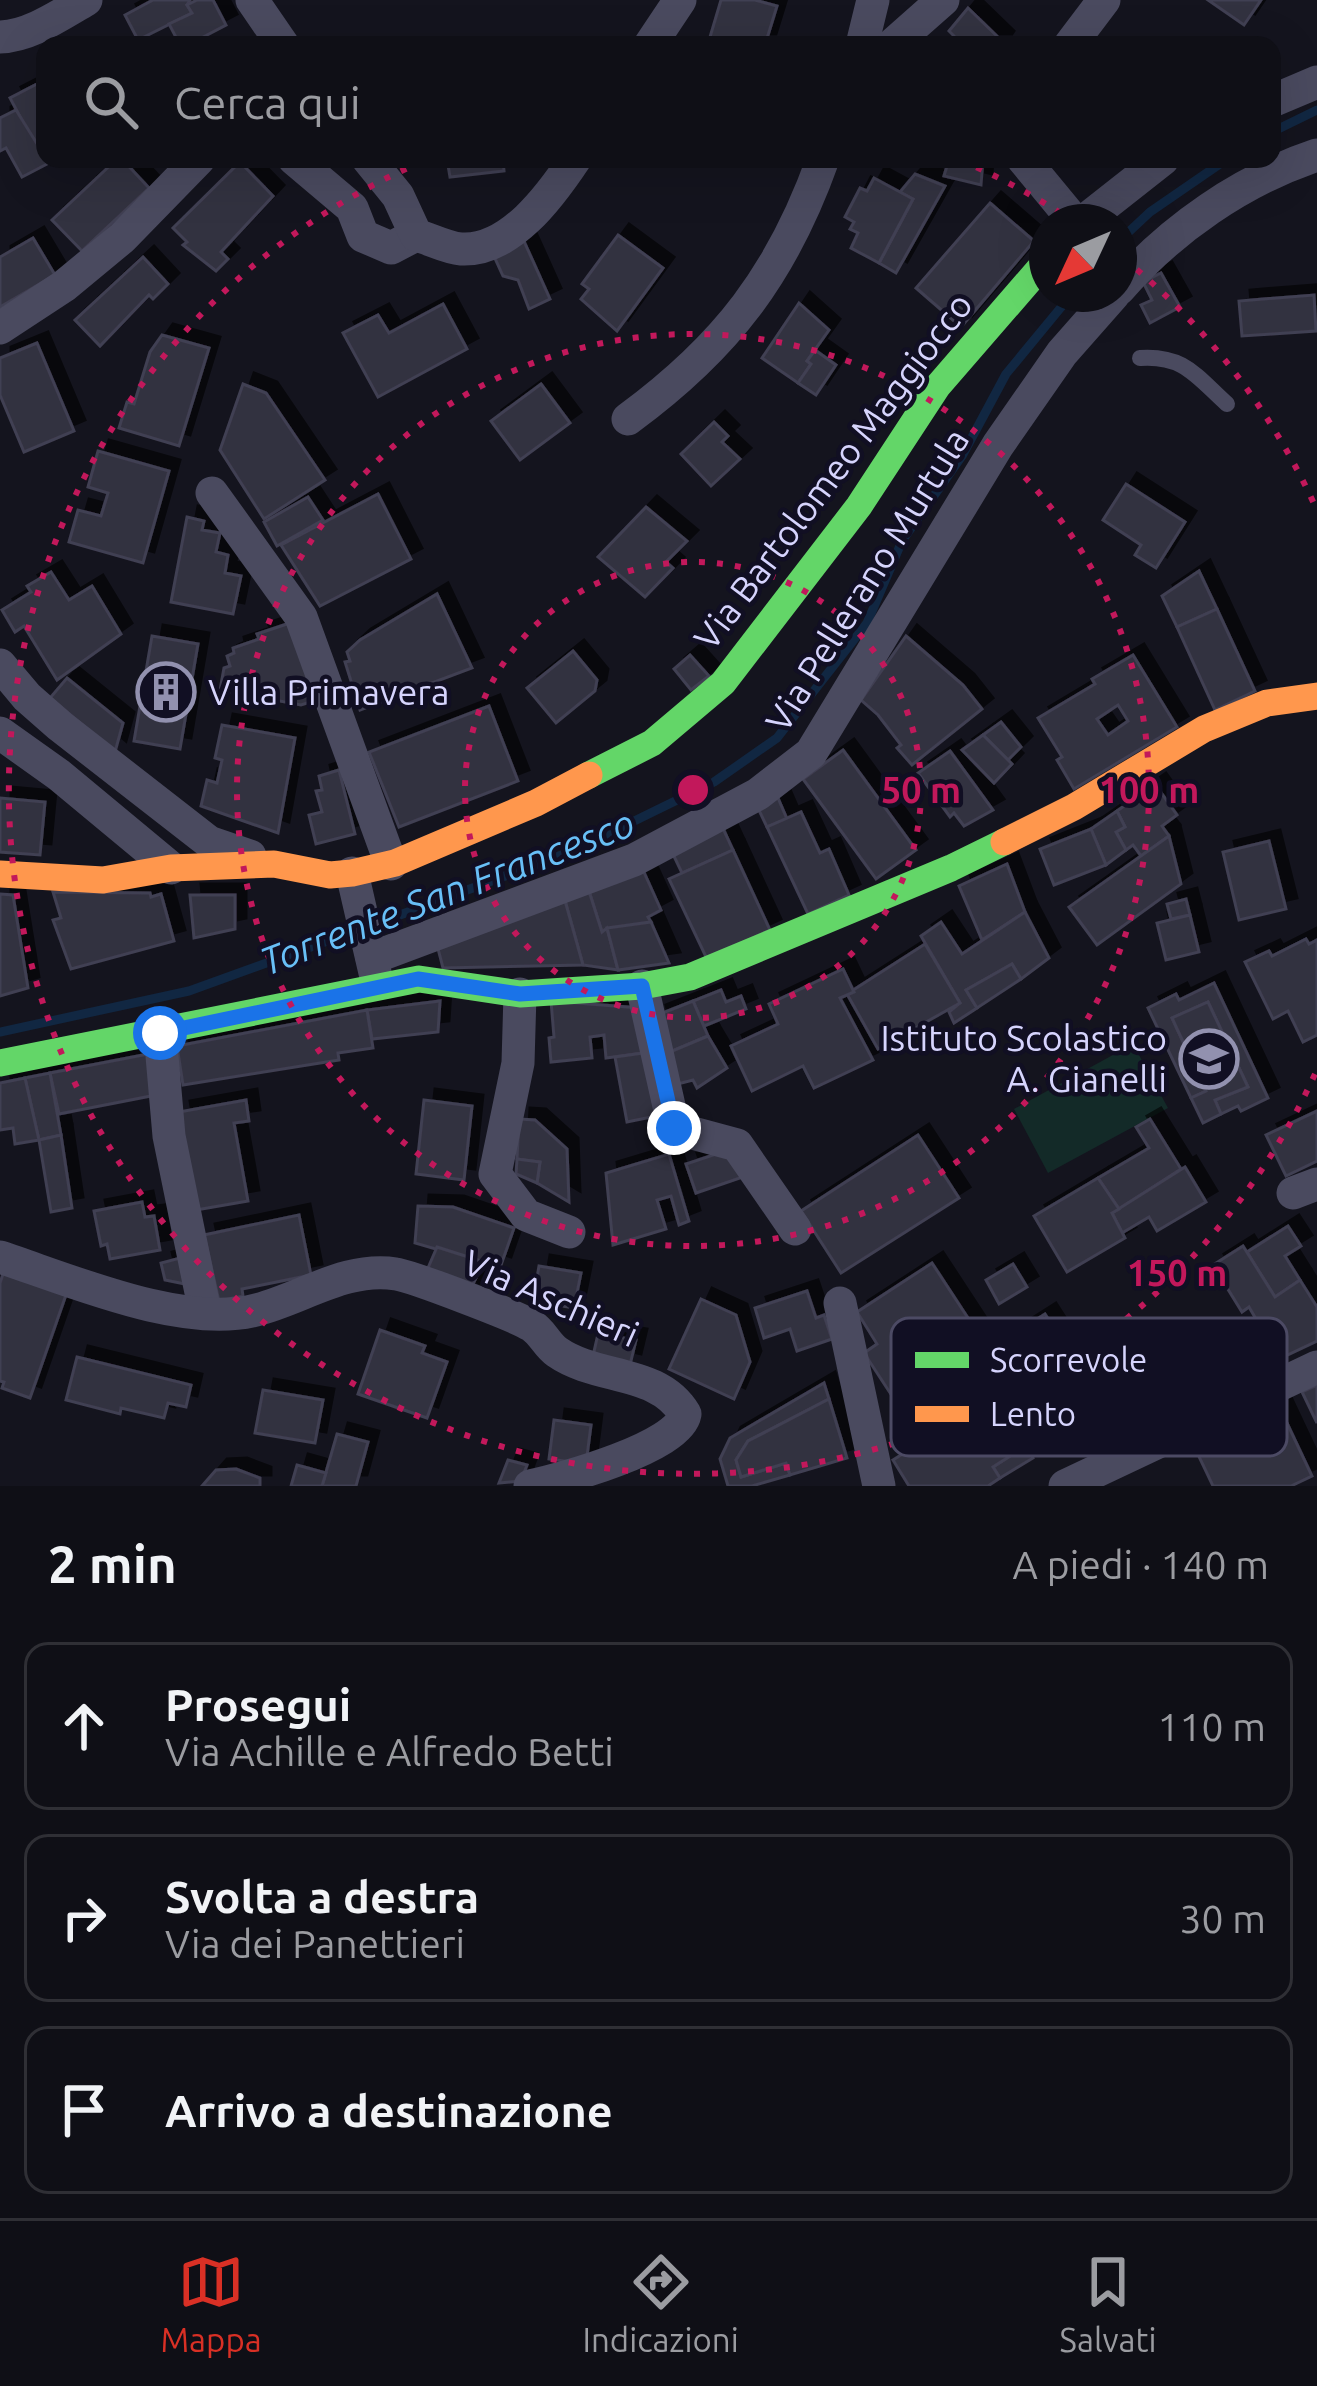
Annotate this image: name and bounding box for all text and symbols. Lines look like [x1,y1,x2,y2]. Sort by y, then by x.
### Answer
search box [36,36,1281,168]
icon: search [78,69,144,135]
text: Cerca qui [174,77,361,128]
north arrow [1029,204,1137,312]
street label: Via Bartolomeo Maggiocco [685,284,980,657]
street label: Via Pellerano Murtula [757,421,976,739]
building icon: Villa Primavera [135,661,197,723]
place label: Villa Primavera [208,671,449,712]
centre of rings [672,769,714,811]
text: 50 m [881,769,961,810]
text: 100 m [1099,769,1199,810]
water label: Torrente San Francesco [254,800,640,983]
route start [133,1006,187,1060]
place label: Istituto Scolastico A. Gianelli [880,1017,1167,1099]
school or university icon: Istituto Scolastico A. Gianelli [1178,1028,1240,1090]
route end [647,1101,701,1155]
street label: Via Aschieri [457,1241,645,1354]
text: 150 m [1127,1252,1227,1293]
legend [891,1318,1287,1456]
text: Scorrevole [990,1341,1147,1378]
text: Lento [990,1395,1076,1432]
text: 2 min [48,1535,177,1593]
text: A piedi · 140 m [1013,1543,1269,1586]
text: Prosegui [165,1679,351,1730]
icon: ahead [51,1693,117,1759]
text: 110 m [1157,1705,1266,1748]
text: Via Achille e Alfredo Betti [165,1730,614,1773]
text: Svolta a destra [165,1871,479,1922]
icon: right [51,1885,117,1951]
text: 30 m [1179,1897,1266,1940]
text: Via dei Panettieri [165,1922,465,1965]
icon: arrive [51,2077,117,2143]
text: Arrivo a destinazione [165,2085,613,2136]
tab: Mappa [160,2249,262,2358]
tab: Indicazioni [583,2249,739,2358]
tab: Salvati [1060,2249,1157,2358]

